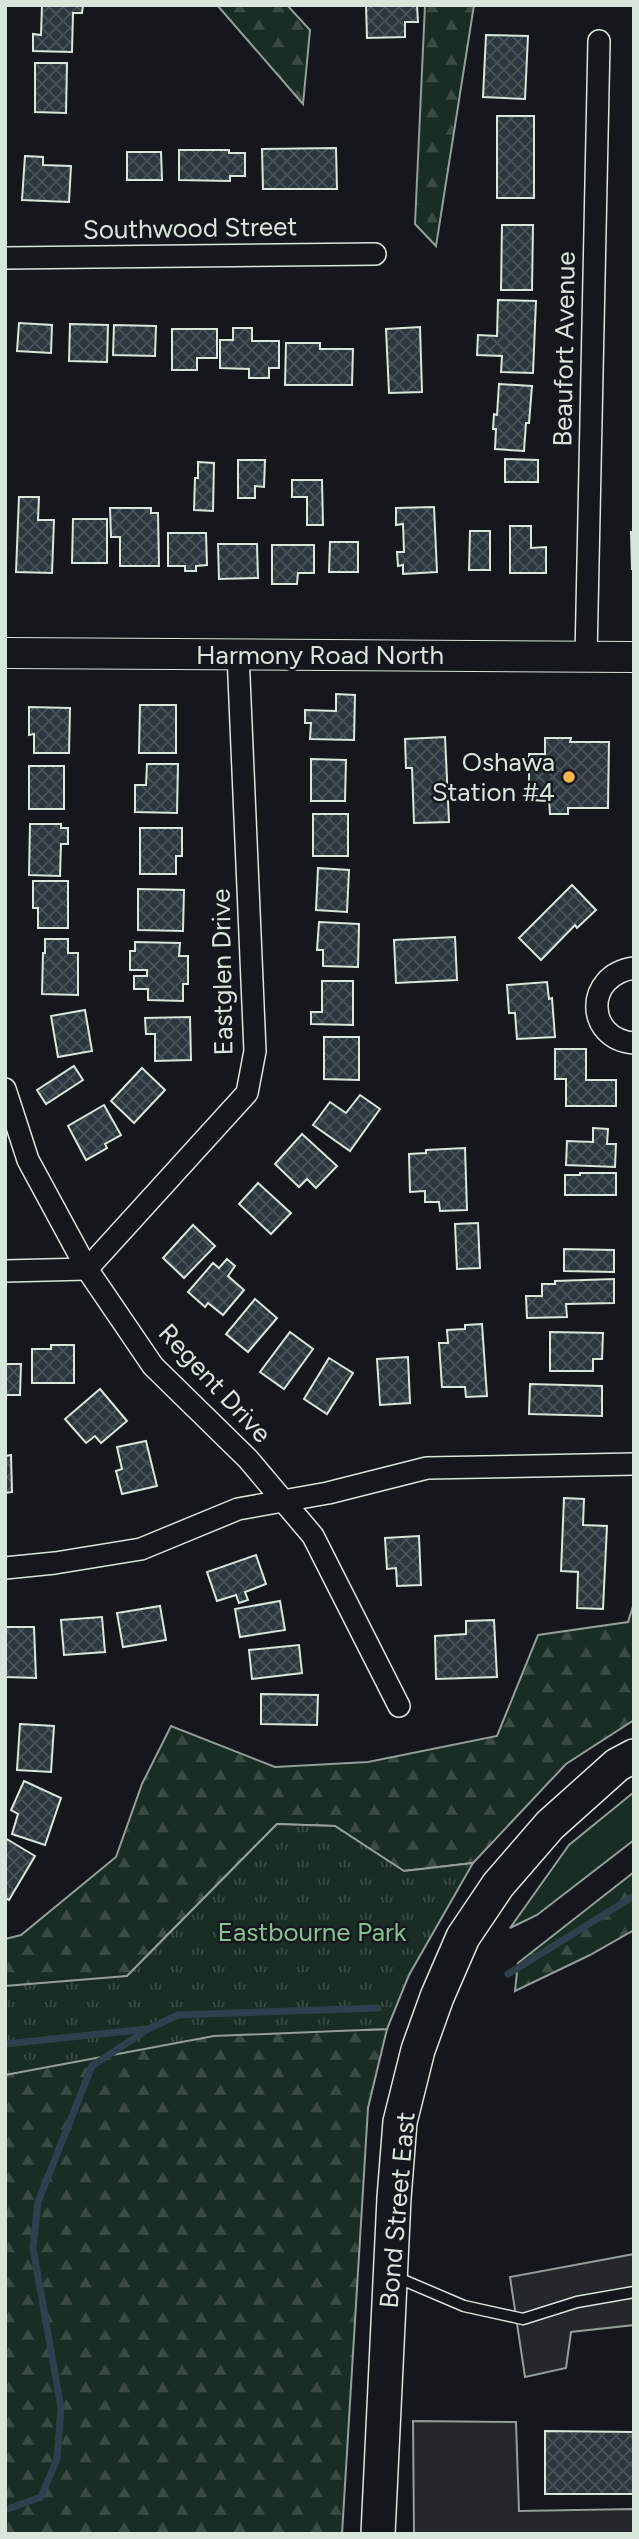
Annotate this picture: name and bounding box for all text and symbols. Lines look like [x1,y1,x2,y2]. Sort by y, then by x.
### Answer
street label: Southwood Street [83,210,298,246]
street label: Beaufort Avenue [546,251,582,447]
street label: Harmony Road North [196,639,444,671]
place label: Oshawa Station #4 [432,746,555,808]
marker: Oshawa Station #4 [561,769,577,785]
street label: Eastglen Drive [205,888,239,1056]
street label: Regent Drive [152,1317,278,1449]
park label: Eastbourne Park [218,1916,407,1948]
street label: Bond Street East [372,2110,422,2309]

